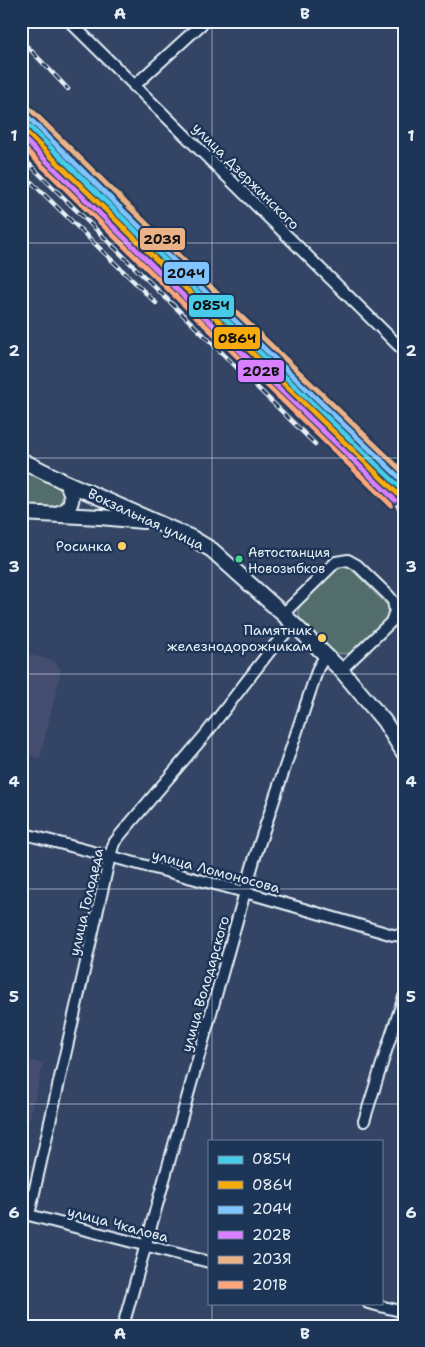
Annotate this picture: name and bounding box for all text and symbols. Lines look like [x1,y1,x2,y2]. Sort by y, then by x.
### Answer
text: A [114,3,126,24]
text: B [300,3,310,24]
street label: улица Дзержинского [189,119,303,233]
text: 1 [10,125,18,146]
text: 1 [407,125,415,146]
line badge: 203Я [139,227,186,251]
text: 203Я [143,230,181,248]
line badge: 204Ч [163,261,210,285]
text: 204Ч [167,264,205,282]
line badge: 085Ч [188,294,235,318]
text: 085Ч [192,296,230,314]
line badge: 086Ч [213,326,261,350]
text: 086Ч [218,329,256,347]
text: 2 [8,340,20,361]
text: 2 [405,340,417,361]
line badge: 202В [237,359,285,383]
text: 202В [242,362,280,380]
street label: Вокзальная улица [85,484,207,554]
place label: Росинка [56,537,112,555]
marker: Росинка [116,540,128,552]
place label: Автостанция Новозыбков [248,544,330,577]
marker: Автостанция Новозыбков [234,554,244,564]
text: 3 [8,556,20,577]
text: 3 [405,556,417,577]
place label: Памятник железнодорожникам [167,621,313,655]
marker: Памятник железнодорожникам [316,632,328,644]
text: 4 [8,771,20,792]
text: 4 [405,771,417,792]
street label: улица Ломоносова [150,845,282,897]
street label: улица Голодеда [65,846,107,958]
street label: улица Володарского [177,914,233,1054]
text: 5 [9,986,19,1007]
text: 5 [406,986,416,1007]
legend [208,1140,382,1304]
text: 085Ч [252,1149,291,1169]
text: 086Ч [252,1175,292,1195]
text: 204Ч [252,1199,292,1219]
text: 6 [8,1202,20,1223]
street label: улица Чкалова [66,1202,171,1246]
text: 6 [405,1202,417,1223]
text: 202В [252,1225,291,1245]
text: 203Я [252,1249,291,1269]
text: 201В [252,1275,287,1295]
text: A [114,1323,126,1344]
text: B [300,1323,310,1344]

